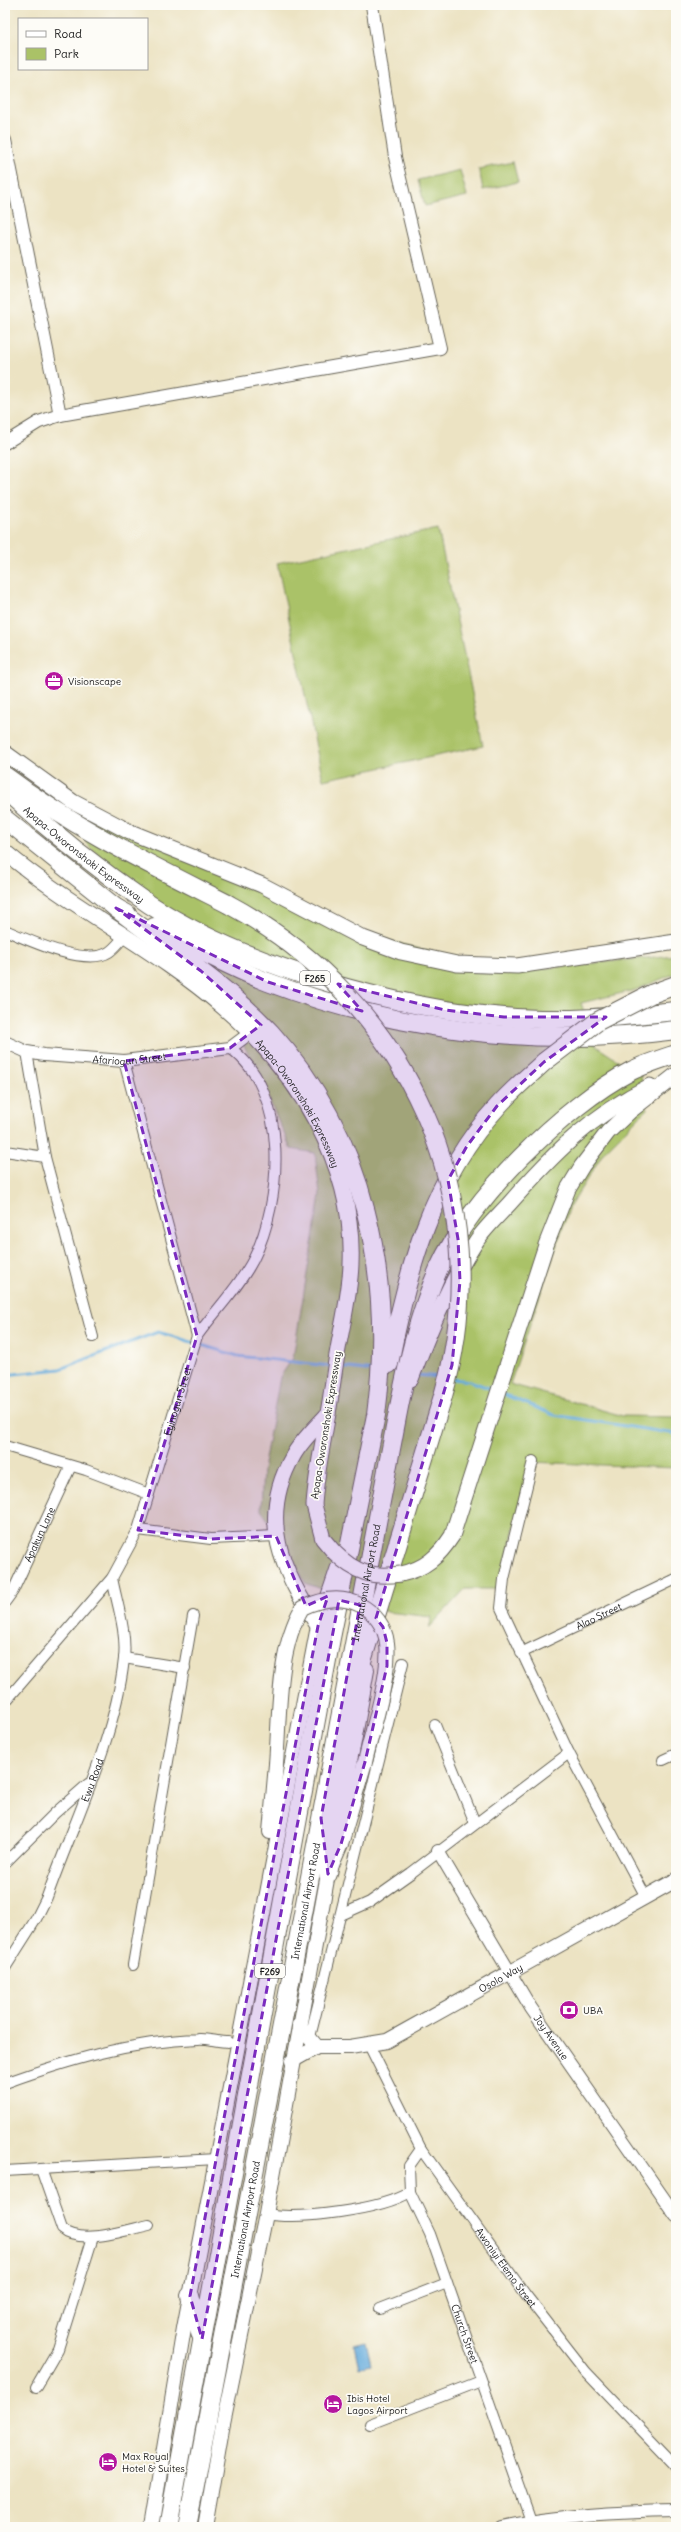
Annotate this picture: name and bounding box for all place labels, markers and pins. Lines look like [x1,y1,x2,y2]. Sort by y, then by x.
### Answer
office icon: Visionscape [43,670,65,692]
place label: Visionscape [68,675,121,688]
bank icon: UBA [558,1999,580,2021]
place label: UBA [583,2004,603,2017]
place label: Ibis Hotel Lagos Airport [347,2392,408,2417]
hotel icon: Ibis Hotel Lagos Airport [322,2393,344,2415]
place label: Max Royal Hotel & Suites [122,2450,185,2475]
hotel icon: Max Royal Hotel & Suites [97,2451,119,2473]

